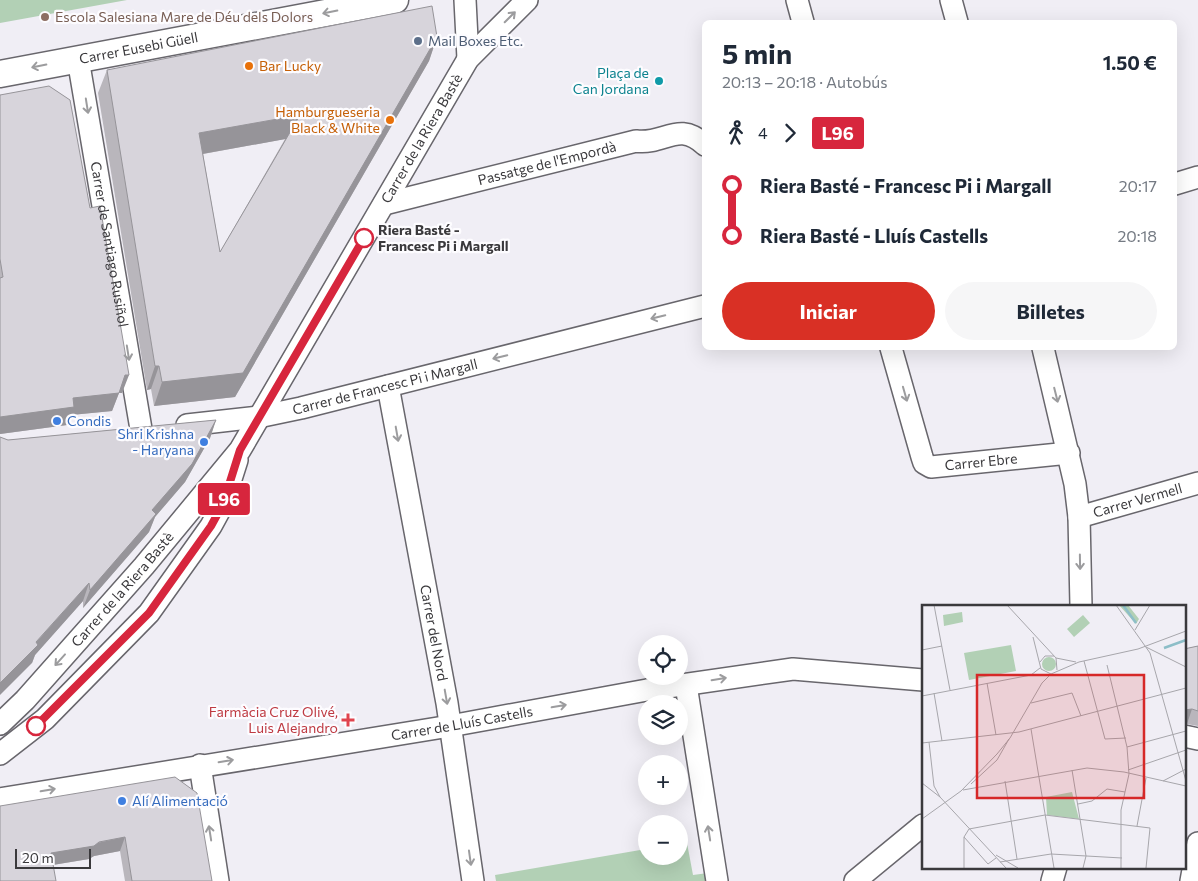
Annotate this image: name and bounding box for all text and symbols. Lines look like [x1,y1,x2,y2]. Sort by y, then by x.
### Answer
place label: Escola Salesiana Mare de Déu dels Dolors [55,8,313,25]
one-way arrow [322,8,338,18]
marker: Escola Salesiana Mare de Déu dels Dolors [39,11,51,23]
one-way arrow [504,11,516,23]
street label: Carrer Eusebi Güell [78,28,199,67]
place label: Mail Boxes Etc. [428,32,523,49]
marker: Mail Boxes Etc. [412,35,424,47]
text: 5 min [722,36,792,70]
text: 1.50 € [1103,51,1157,74]
place label: Bar Lucky [259,57,321,74]
marker: Bar Lucky [243,60,255,72]
one-way arrow [31,62,47,71]
place label: Plaça de Can Jordana [573,64,649,97]
street label: Carrer de la Riera Bastè [377,71,466,206]
text: 20:13 – 20:18 · Autobús [722,72,888,91]
marker: Plaça de Can Jordana [653,75,665,87]
one-way arrow [82,98,92,114]
place label: Hamburgueseria Black & White [275,103,380,136]
marker: Hamburgueseria Black & White [384,114,396,126]
icon: walk [722,119,750,147]
icon: forward [776,119,804,147]
text: L96 [822,122,854,144]
text: 4 [758,123,768,142]
street label: Passatge de l'Empordà [476,137,618,188]
street label: Carrer de Santiago Rusiñol [88,160,132,328]
text: Riera Basté - Francesc Pi i Margall [760,174,1052,197]
text: 20:17 [1119,176,1157,195]
place label: Riera Basté - Francesc Pi i Margall [378,221,509,254]
text: Riera Basté - Lluís Castells [760,224,988,247]
text: 20:18 [1117,226,1157,245]
marker: Riera Basté - Francesc Pi i Margall [354,228,374,248]
button: Iniciar [722,282,935,340]
button: Billetes [945,282,1157,340]
one-way arrow [650,313,666,323]
one-way arrow [123,345,133,361]
one-way arrow [493,353,509,362]
street label: Carrer de Francesc Pi i Margall [291,355,479,418]
one-way arrow [900,386,910,402]
one-way arrow [1051,386,1061,402]
place label: Condis [67,412,111,429]
marker: Condis [51,415,63,427]
place label: Shri Krishna - Haryana [118,425,194,458]
one-way arrow [393,426,403,442]
marker: Shri Krishna - Haryana [198,436,210,448]
street label: Carrer Ebre [944,449,1018,474]
street label: Carrer Vermell [1091,479,1184,521]
line badge: L96 [195,483,253,515]
text: L96 [208,488,240,510]
street label: Carrer de la Riera Bastè [67,528,177,650]
one-way arrow [1075,553,1085,569]
street label: Carrer del Nord [417,583,452,682]
inset map [922,605,1186,868]
map controls [638,635,688,865]
button: locate [638,635,688,685]
one-way arrow [54,653,66,666]
one-way arrow [710,674,726,684]
one-way arrow [441,689,451,705]
button: layers [638,695,688,745]
one-way arrow [550,701,566,711]
street label: Carrer de Lluís Castells [390,702,534,743]
place label: Farmàcia Cruz Olivé, Luis Alejandro [209,703,338,736]
marker: Farmàcia Cruz Olivé, Luis Alejandro [342,714,354,726]
unlabelled marker [26,716,46,736]
button: + [638,755,688,805]
one-way arrow [217,756,233,766]
one-way arrow [40,785,56,795]
place label: Alí Alimentació [132,792,228,809]
marker: Alí Alimentació [116,795,128,807]
button: − [638,815,688,865]
one-way arrow [205,825,215,841]
one-way arrow [704,825,714,841]
scale bar [15,846,91,869]
text: 20 m [22,849,54,866]
one-way arrow [465,849,475,865]

